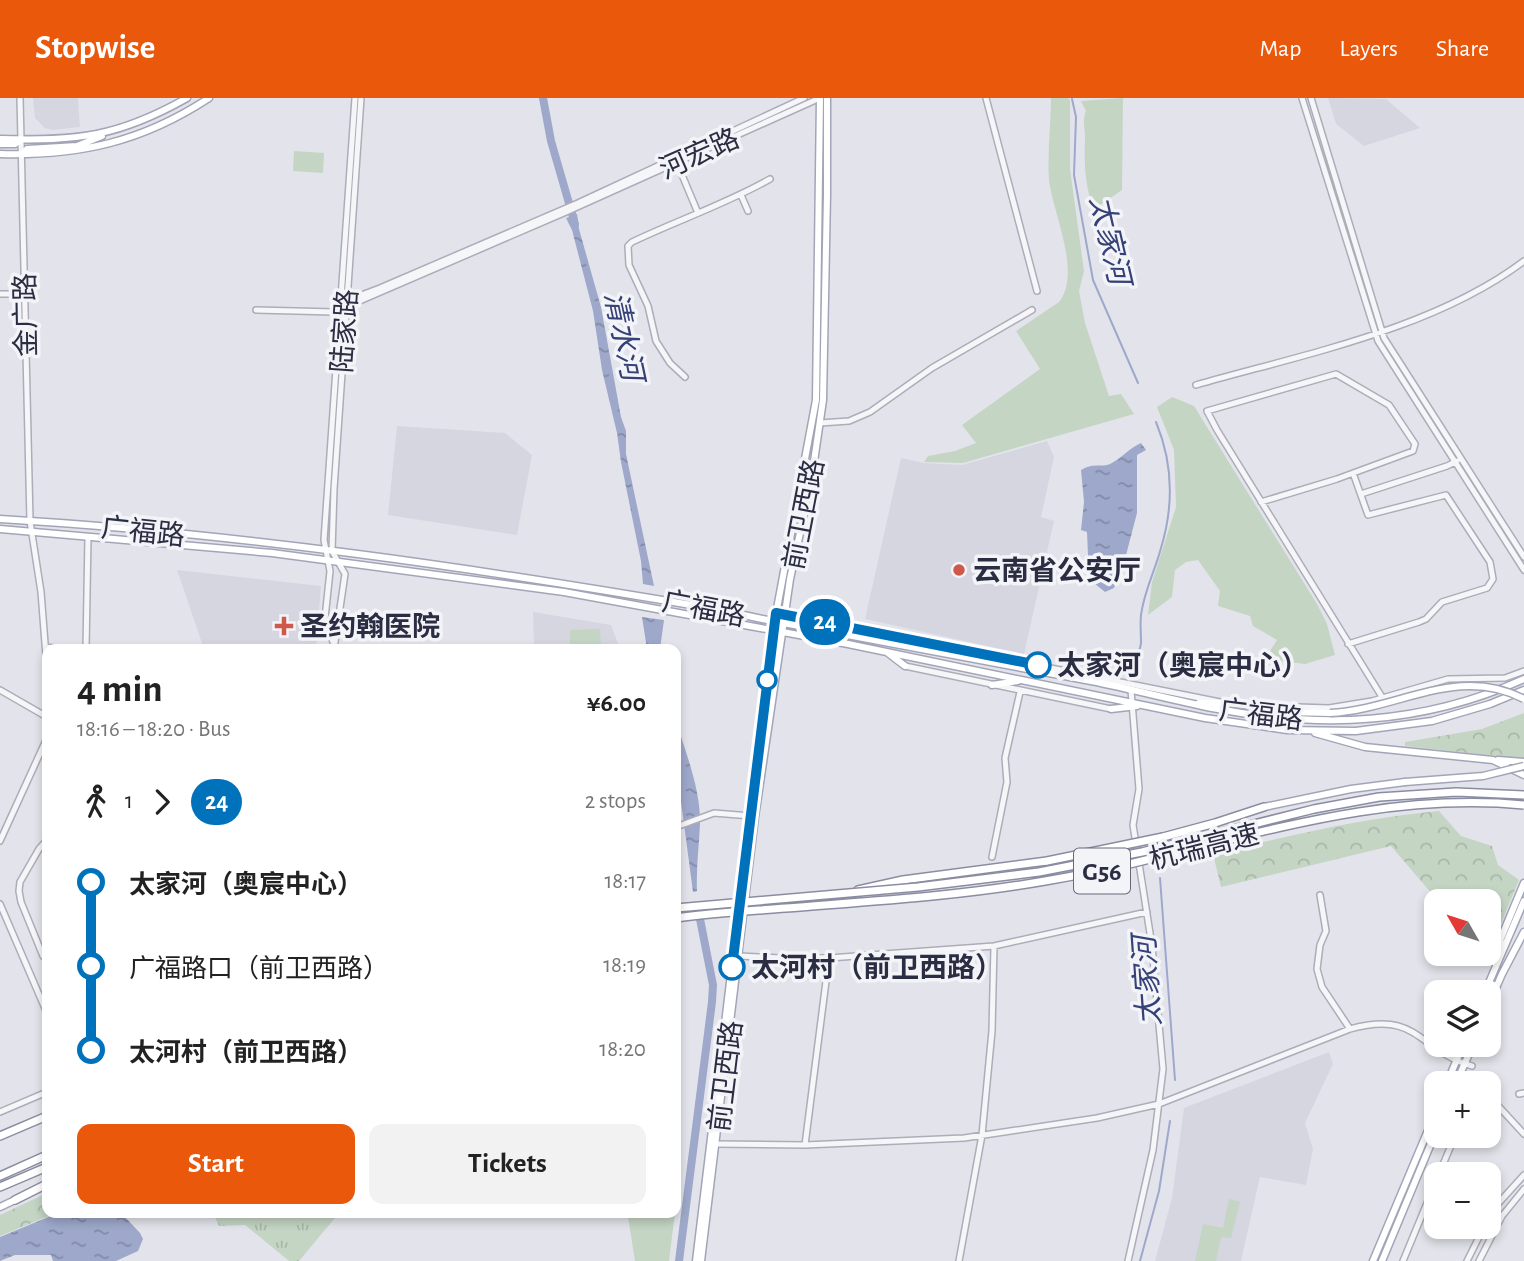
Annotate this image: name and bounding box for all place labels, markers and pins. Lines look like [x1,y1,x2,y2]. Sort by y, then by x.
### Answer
place label: 云南省公安厅 [973,555,1141,586]
marker: 云南省公安厅 [951,562,967,578]
place label: 圣约翰医院 [300,611,440,642]
marker: 圣约翰医院 [274,616,294,636]
place label: 太家河（奥宸中心） [1057,650,1309,681]
marker: 太家河（奥宸中心） [1025,652,1051,678]
unlabelled marker [757,670,777,690]
place label: 太河村（前卫西路） [751,952,1003,983]
marker: 太河村（前卫西路） [719,954,745,980]

